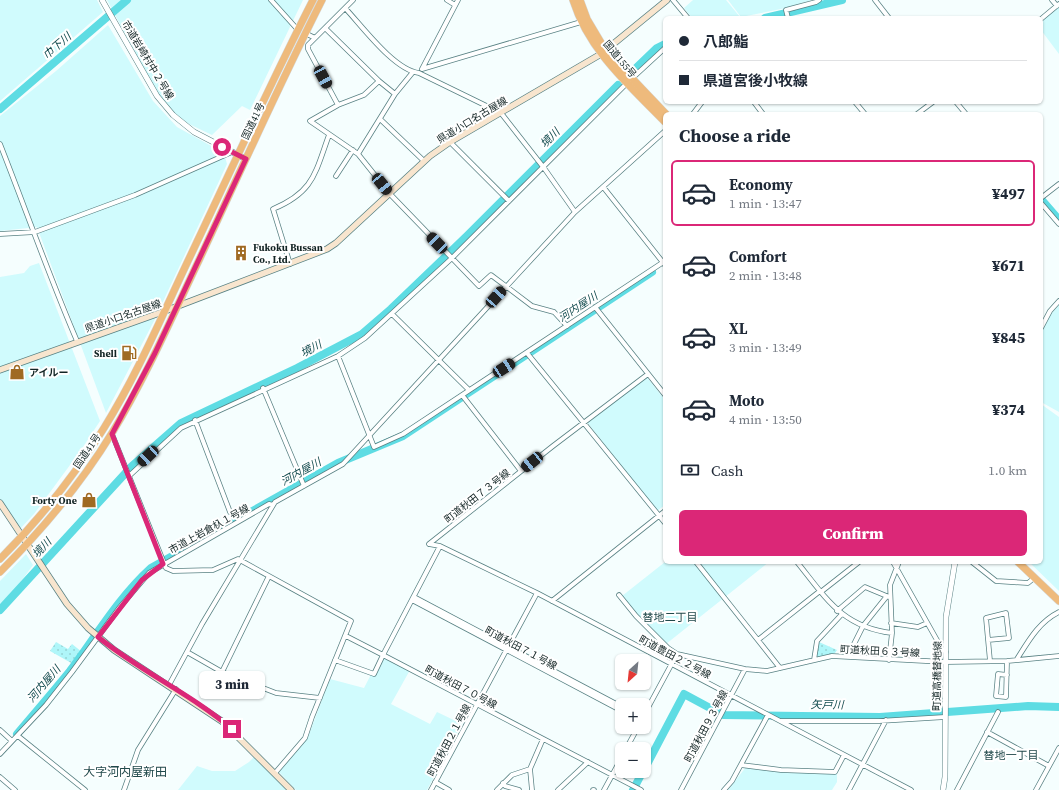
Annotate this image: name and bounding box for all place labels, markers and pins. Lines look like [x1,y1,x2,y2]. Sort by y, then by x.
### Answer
place label: Fukoku Bussan Co., Ltd. [253,241,323,266]
building icon: Fukoku Bussan Co., Ltd. [232,244,250,262]
fuel station icon: Shell [120,344,138,362]
place label: Shell [94,347,117,360]
shop icon: アイルー [8,363,26,381]
place label: アイルー [29,366,69,379]
shop icon: Forty One [80,491,98,509]
place label: Forty One [32,494,77,507]

